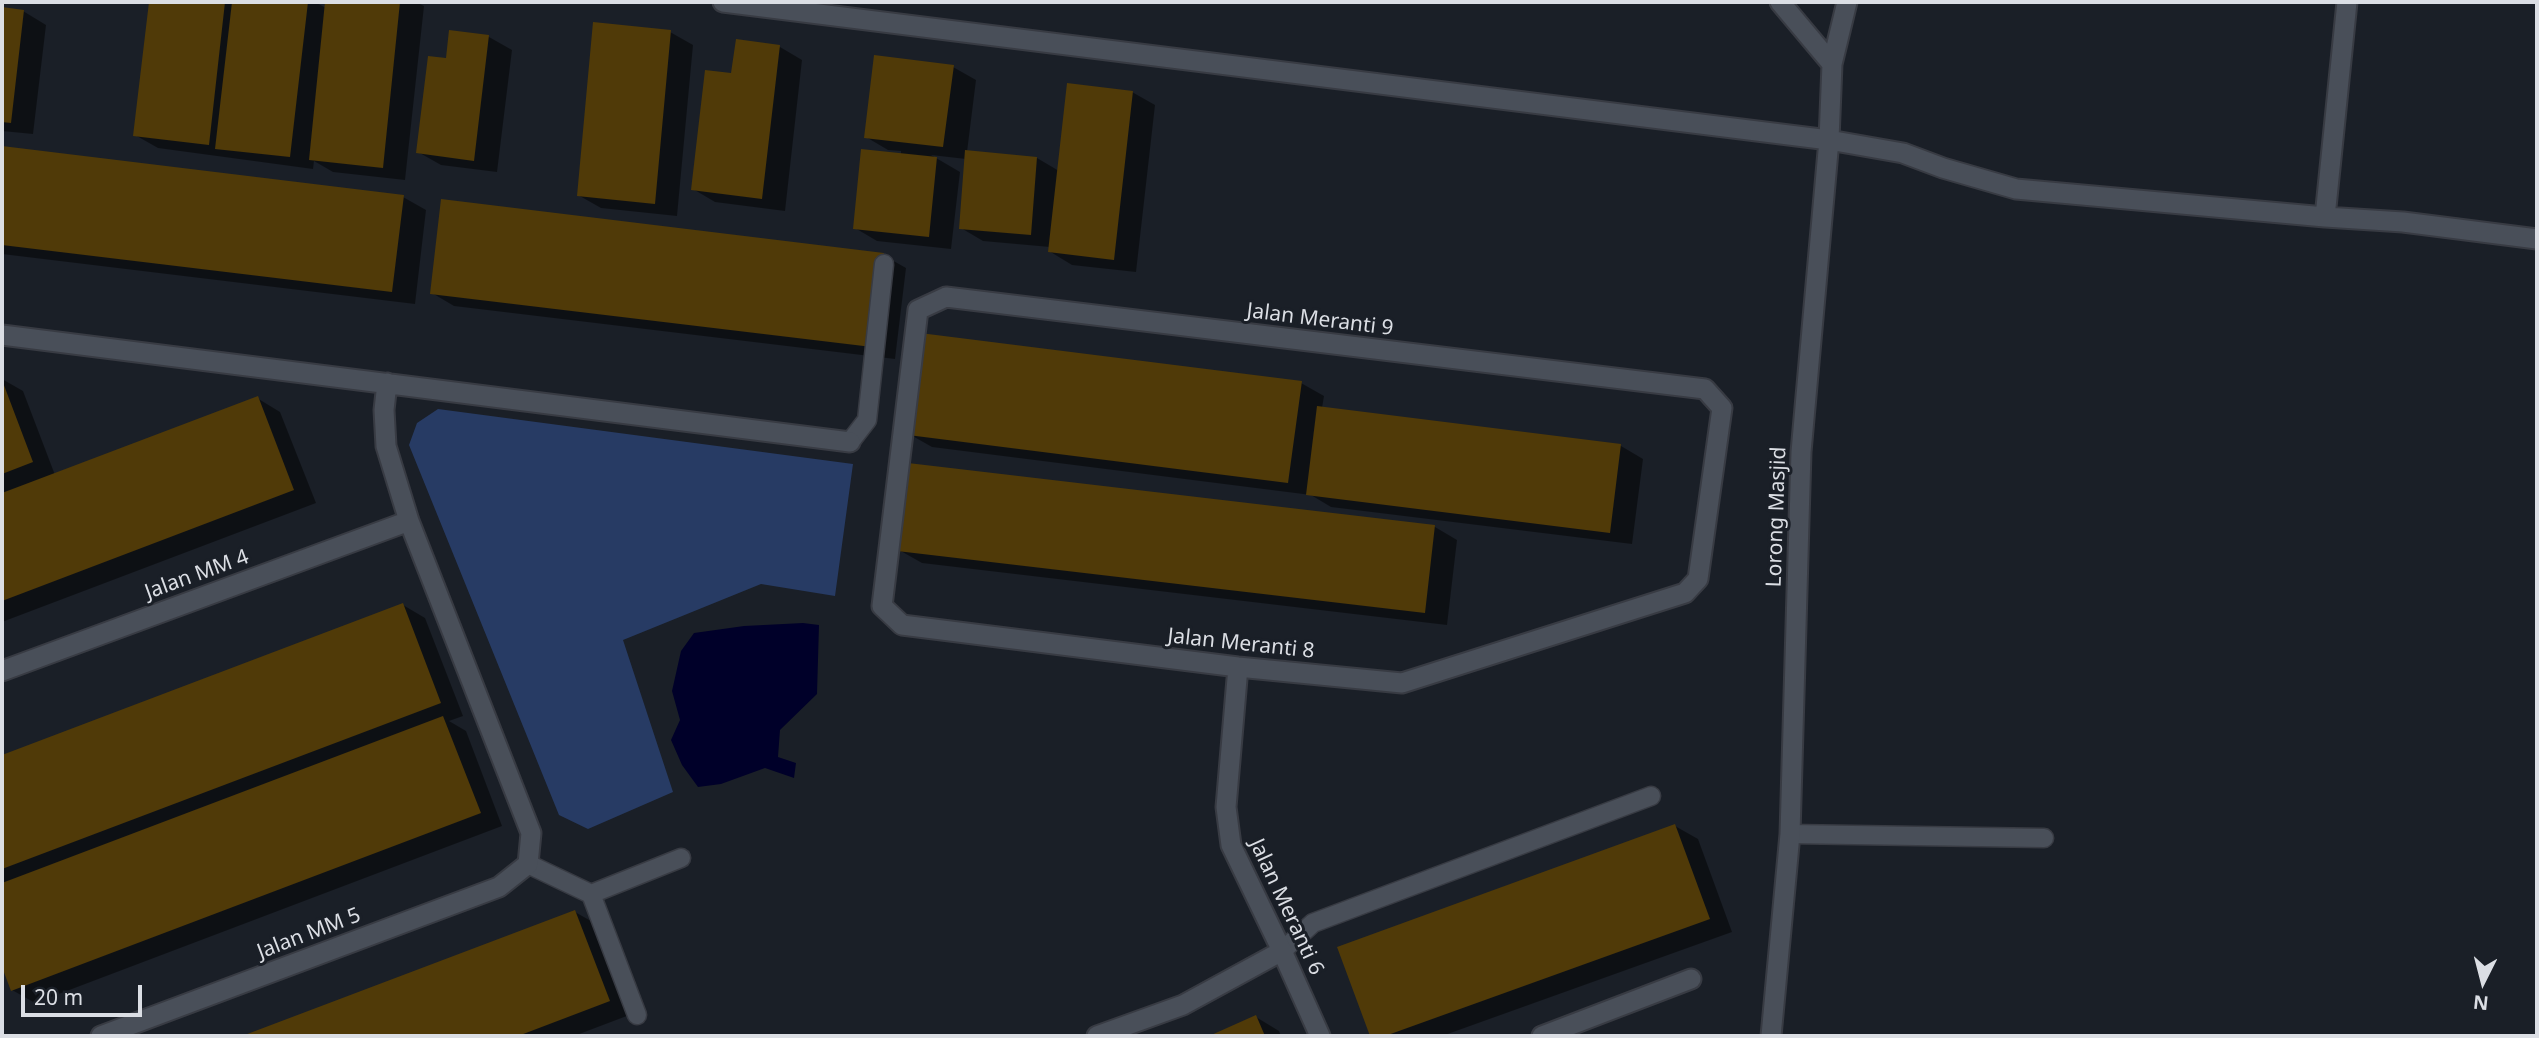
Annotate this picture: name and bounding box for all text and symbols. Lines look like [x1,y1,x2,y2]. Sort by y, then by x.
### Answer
street label: Jalan Meranti 9 [1245,299,1395,341]
street label: Lorong Masjid [1762,446,1792,588]
street label: Jalan MM 4 [142,545,252,605]
street label: Jalan Meranti 8 [1166,624,1316,664]
street label: Jalan Meranti 6 [1243,835,1329,979]
street label: Jalan MM 5 [254,903,364,965]
north arrow [2448,947,2518,1017]
scale bar [24,972,145,1016]
text: 20 m [34,983,83,1011]
text: N [2472,989,2490,1017]

